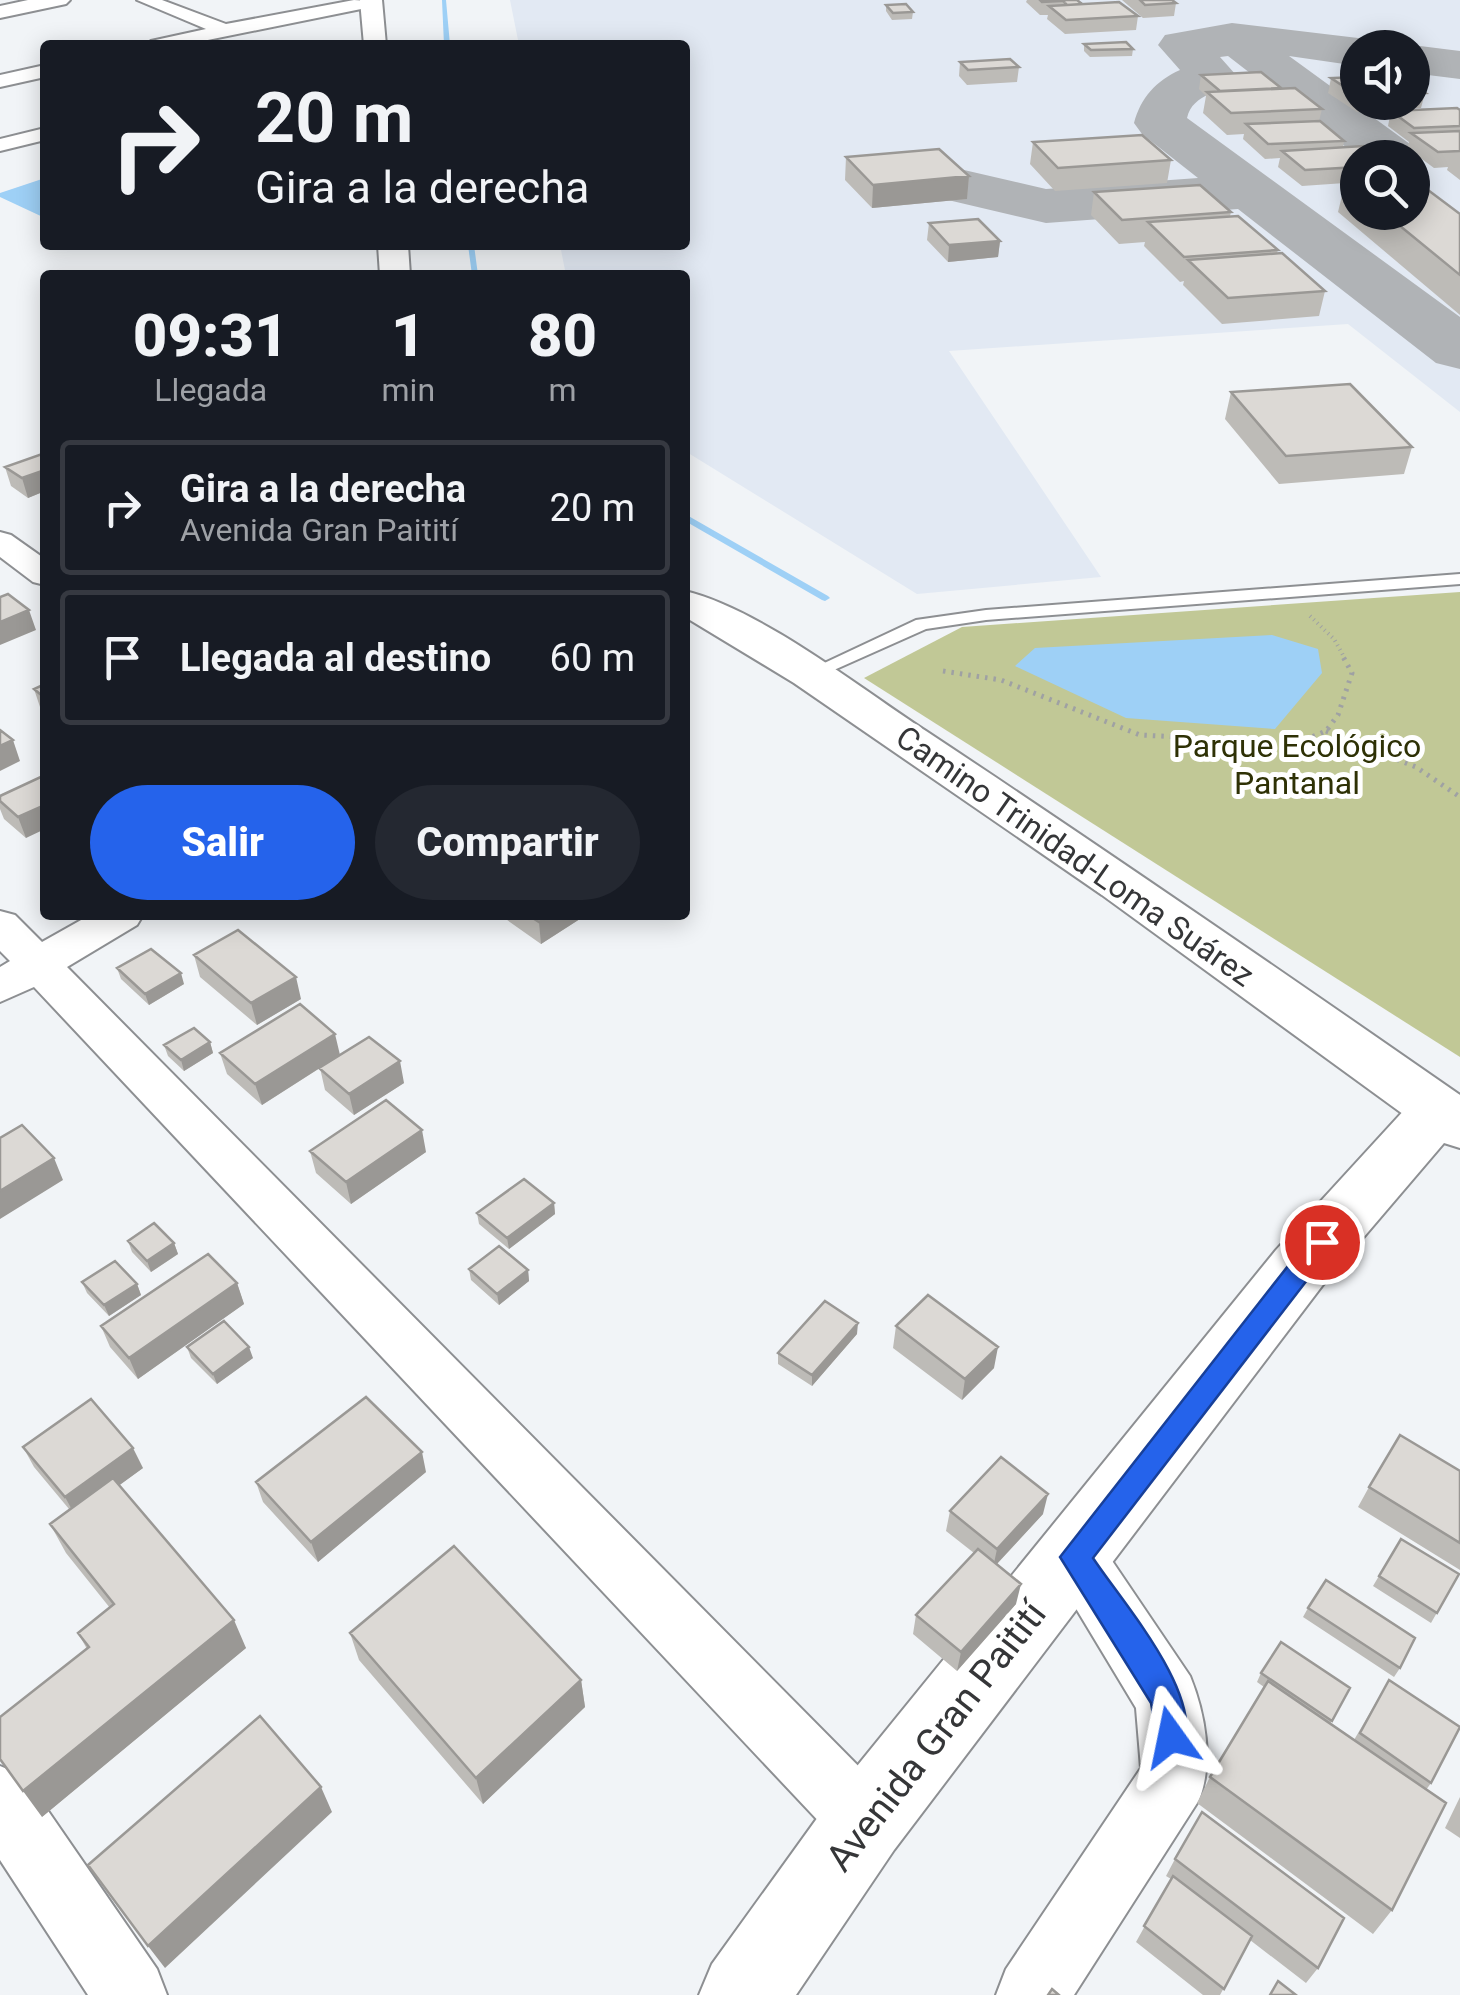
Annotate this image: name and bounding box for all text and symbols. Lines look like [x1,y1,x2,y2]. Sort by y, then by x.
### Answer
map controls [1340,30,1430,230]
button: sound [1340,30,1430,120]
text: 20 m [255,77,413,159]
icon: right [90,80,220,210]
button: search [1340,140,1430,230]
text: Gira a la derecha [255,161,590,214]
text: 09:31 [133,300,289,371]
text: 1 [391,300,426,371]
text: 80 [528,300,597,371]
text: Llegada [154,371,267,409]
text: min [382,371,435,409]
text: m [548,371,577,409]
text: Gira a la derecha [180,467,466,511]
icon: right [95,480,150,535]
text: 20 m [550,486,635,530]
text: Avenida Gran Paitití [180,511,458,549]
icon: arrive [95,630,150,685]
text: Llegada al destino [180,636,491,680]
text: 60 m [550,636,635,680]
street label: Camino Trinidad-Loma Suárez [889,718,1261,994]
park label: Parque Ecológico Pantanal [1173,727,1421,802]
button: Salir [90,785,355,900]
button: Compartir [375,785,640,900]
pin [1280,1200,1365,1285]
icon: arrive [1295,1215,1350,1270]
street label: Avenida Gran Paitití [817,1591,1056,1880]
position arrow [1119,1685,1223,1789]

